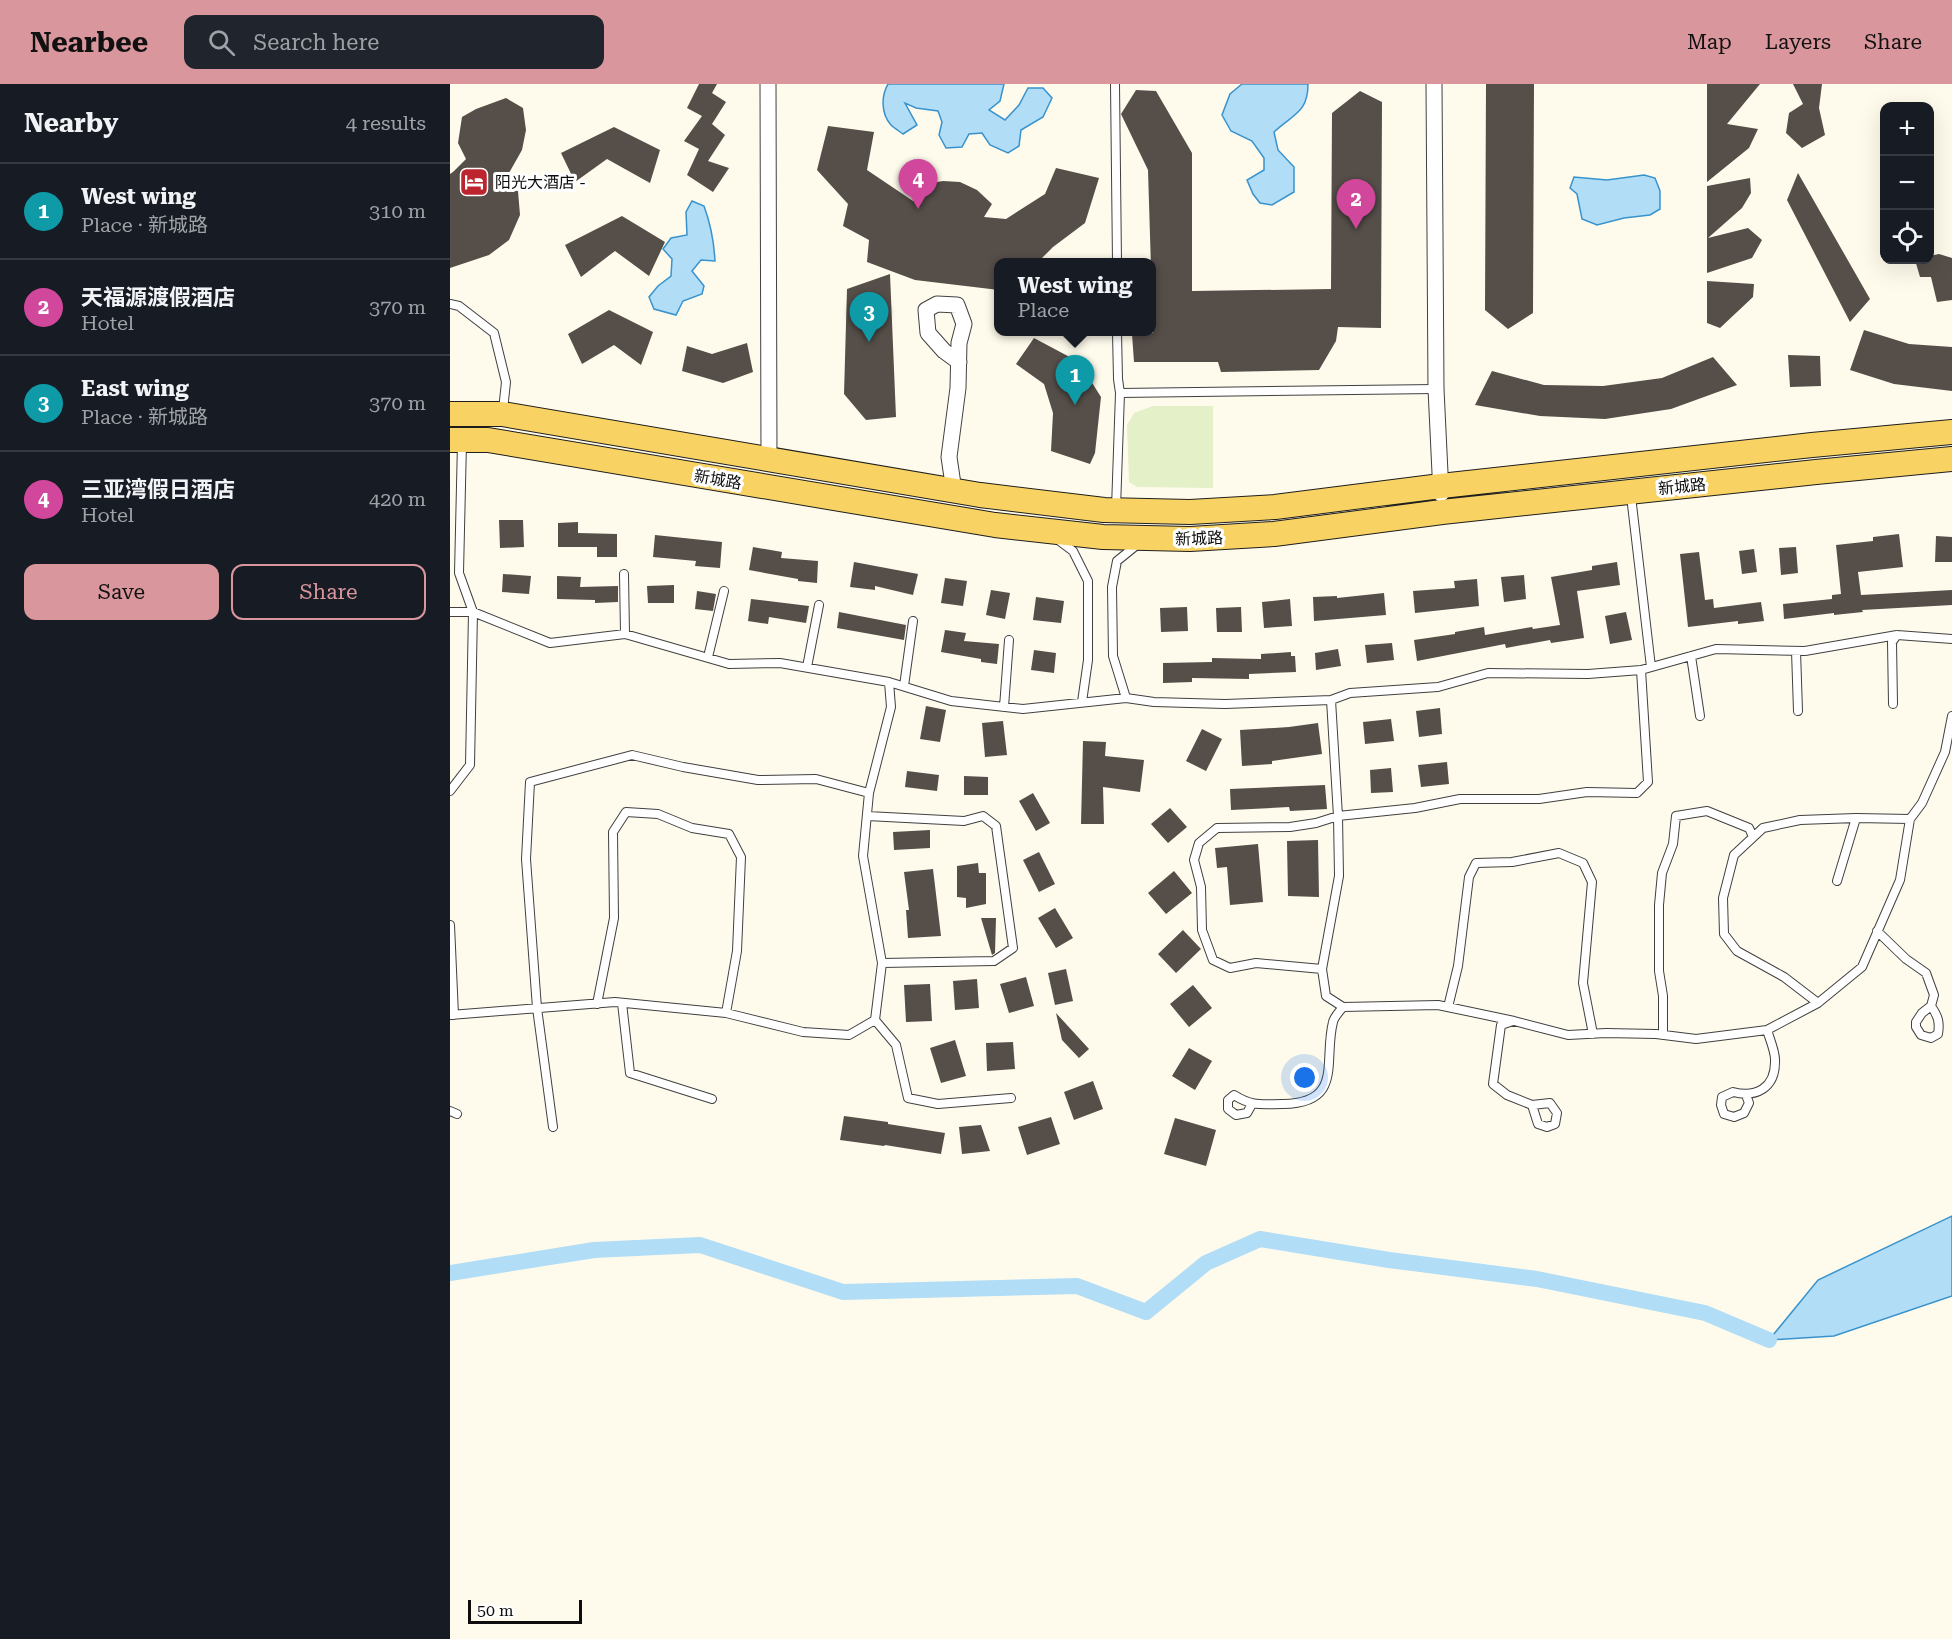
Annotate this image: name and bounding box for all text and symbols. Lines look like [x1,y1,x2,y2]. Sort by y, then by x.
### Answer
search box [184,15,604,69]
text: Nearbee [30,26,148,59]
icon: search [205,26,238,59]
text: Search here [253,30,379,55]
text: Map [1687,30,1732,54]
text: Layers [1765,30,1831,54]
text: Share [1864,30,1922,54]
map controls [1880,102,1934,264]
button: + [1880,102,1934,156]
text: Nearby [24,108,118,138]
text: 4 results [346,111,426,135]
button: − [1880,156,1934,210]
pin: 4 [898,160,938,209]
hotel icon: 阳光大酒店 - [458,166,490,198]
place label: 阳光大酒店 - [495,173,586,192]
pin: 2 [1336,180,1376,229]
text: West wing [81,184,196,209]
text: 1 [38,199,49,223]
text: 310 m [369,199,426,223]
button: locate [1880,210,1934,264]
text: Place · 新城路 [81,213,208,237]
popup [994,258,1156,336]
text: West wing [1018,273,1132,298]
text: 天福源渡假酒店 [81,285,235,310]
pin: 3 [850,292,888,342]
text: 2 [38,295,49,319]
text: 370 m [369,295,426,319]
text: Place [1018,298,1069,322]
text: Hotel [81,311,134,335]
pin: 1 [1056,356,1094,405]
text: East wing [81,376,189,401]
text: 3 [38,391,49,415]
text: 370 m [369,391,426,415]
text: Place · 新城路 [81,405,208,429]
street label: 新城路 [693,466,743,493]
street label: 新城路 [1657,475,1707,498]
text: 三亚湾假日酒店 [81,477,235,502]
text: 4 [38,487,49,511]
text: 420 m [369,487,426,511]
text: Hotel [81,503,134,527]
street label: 新城路 [1175,528,1223,549]
button: Save [24,564,219,620]
button: Share [231,564,426,620]
your location [1290,1063,1319,1092]
scale bar [468,1597,582,1624]
text: 50 m [477,1601,514,1620]

